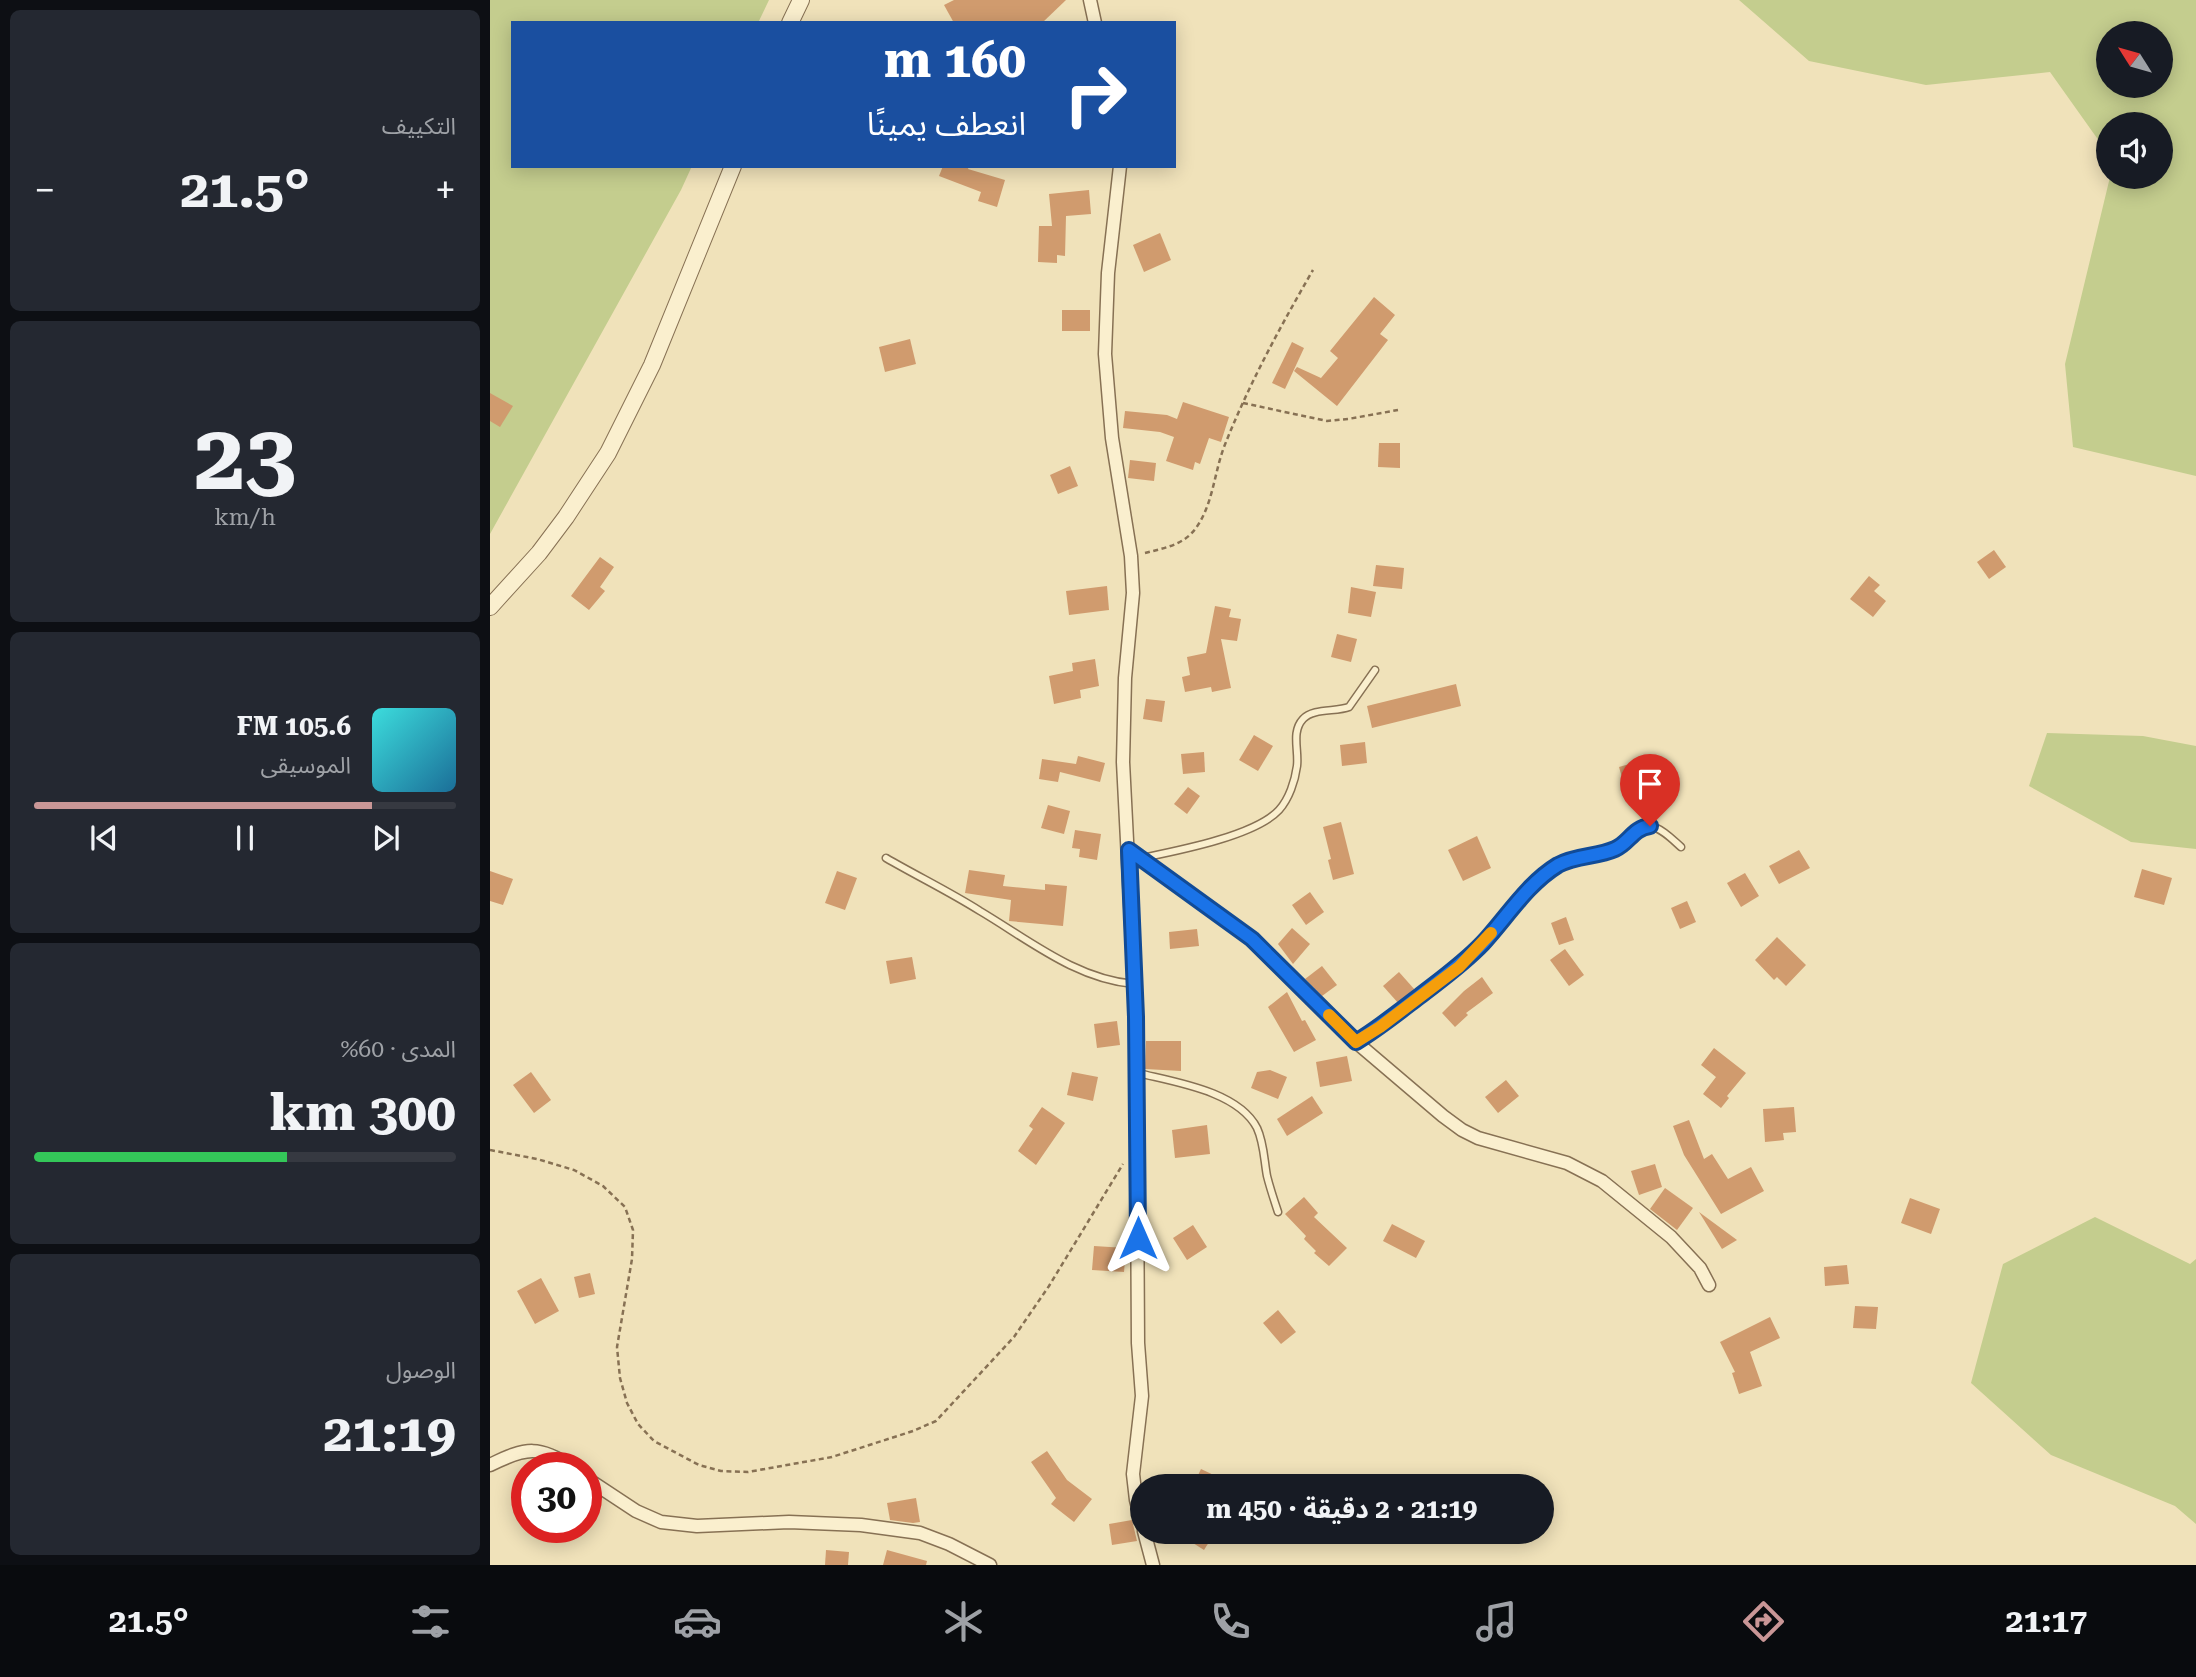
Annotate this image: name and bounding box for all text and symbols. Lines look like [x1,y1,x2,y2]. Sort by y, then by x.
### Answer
north arrow [2096,21,2174,98]
map controls [2096,21,2173,189]
text: 160 m [884,32,1026,89]
icon: right [1050,49,1141,140]
text: انعطف يمينًا [867,105,1026,143]
button: sound [2096,112,2173,189]
text: التكييف [382,113,456,140]
text: 21.5° [180,159,310,220]
text: − [34,168,55,212]
text: + [435,168,456,212]
text: 23 [194,405,296,511]
text: km/h [214,504,276,531]
text: 105.6 FM [237,711,351,741]
text: الموسيقى [260,752,351,779]
pin [1620,754,1680,826]
icon: arrive [1631,765,1669,803]
icon: previous [85,819,123,857]
icon: pause [226,819,264,857]
icon: next [367,819,405,857]
text: المدى · 60% [340,1036,456,1063]
text: 300 km [269,1082,456,1143]
position arrow [1101,1201,1175,1275]
text: الوصول [386,1357,456,1384]
text: 21:19 [323,1403,456,1464]
speed limit sign: 30 [511,1452,602,1543]
text: 21:19 · 2 دقيقة · 450 m [1207,1494,1477,1524]
icon: filters [406,1597,455,1646]
icon: car [673,1597,722,1646]
icon: climate [939,1597,988,1646]
icon: phone [1206,1597,1255,1646]
icon: music [1472,1597,1521,1646]
icon: directions [1739,1597,1788,1646]
text: 21.5° [109,1602,189,1640]
text: 21:17 [2006,1602,2087,1640]

